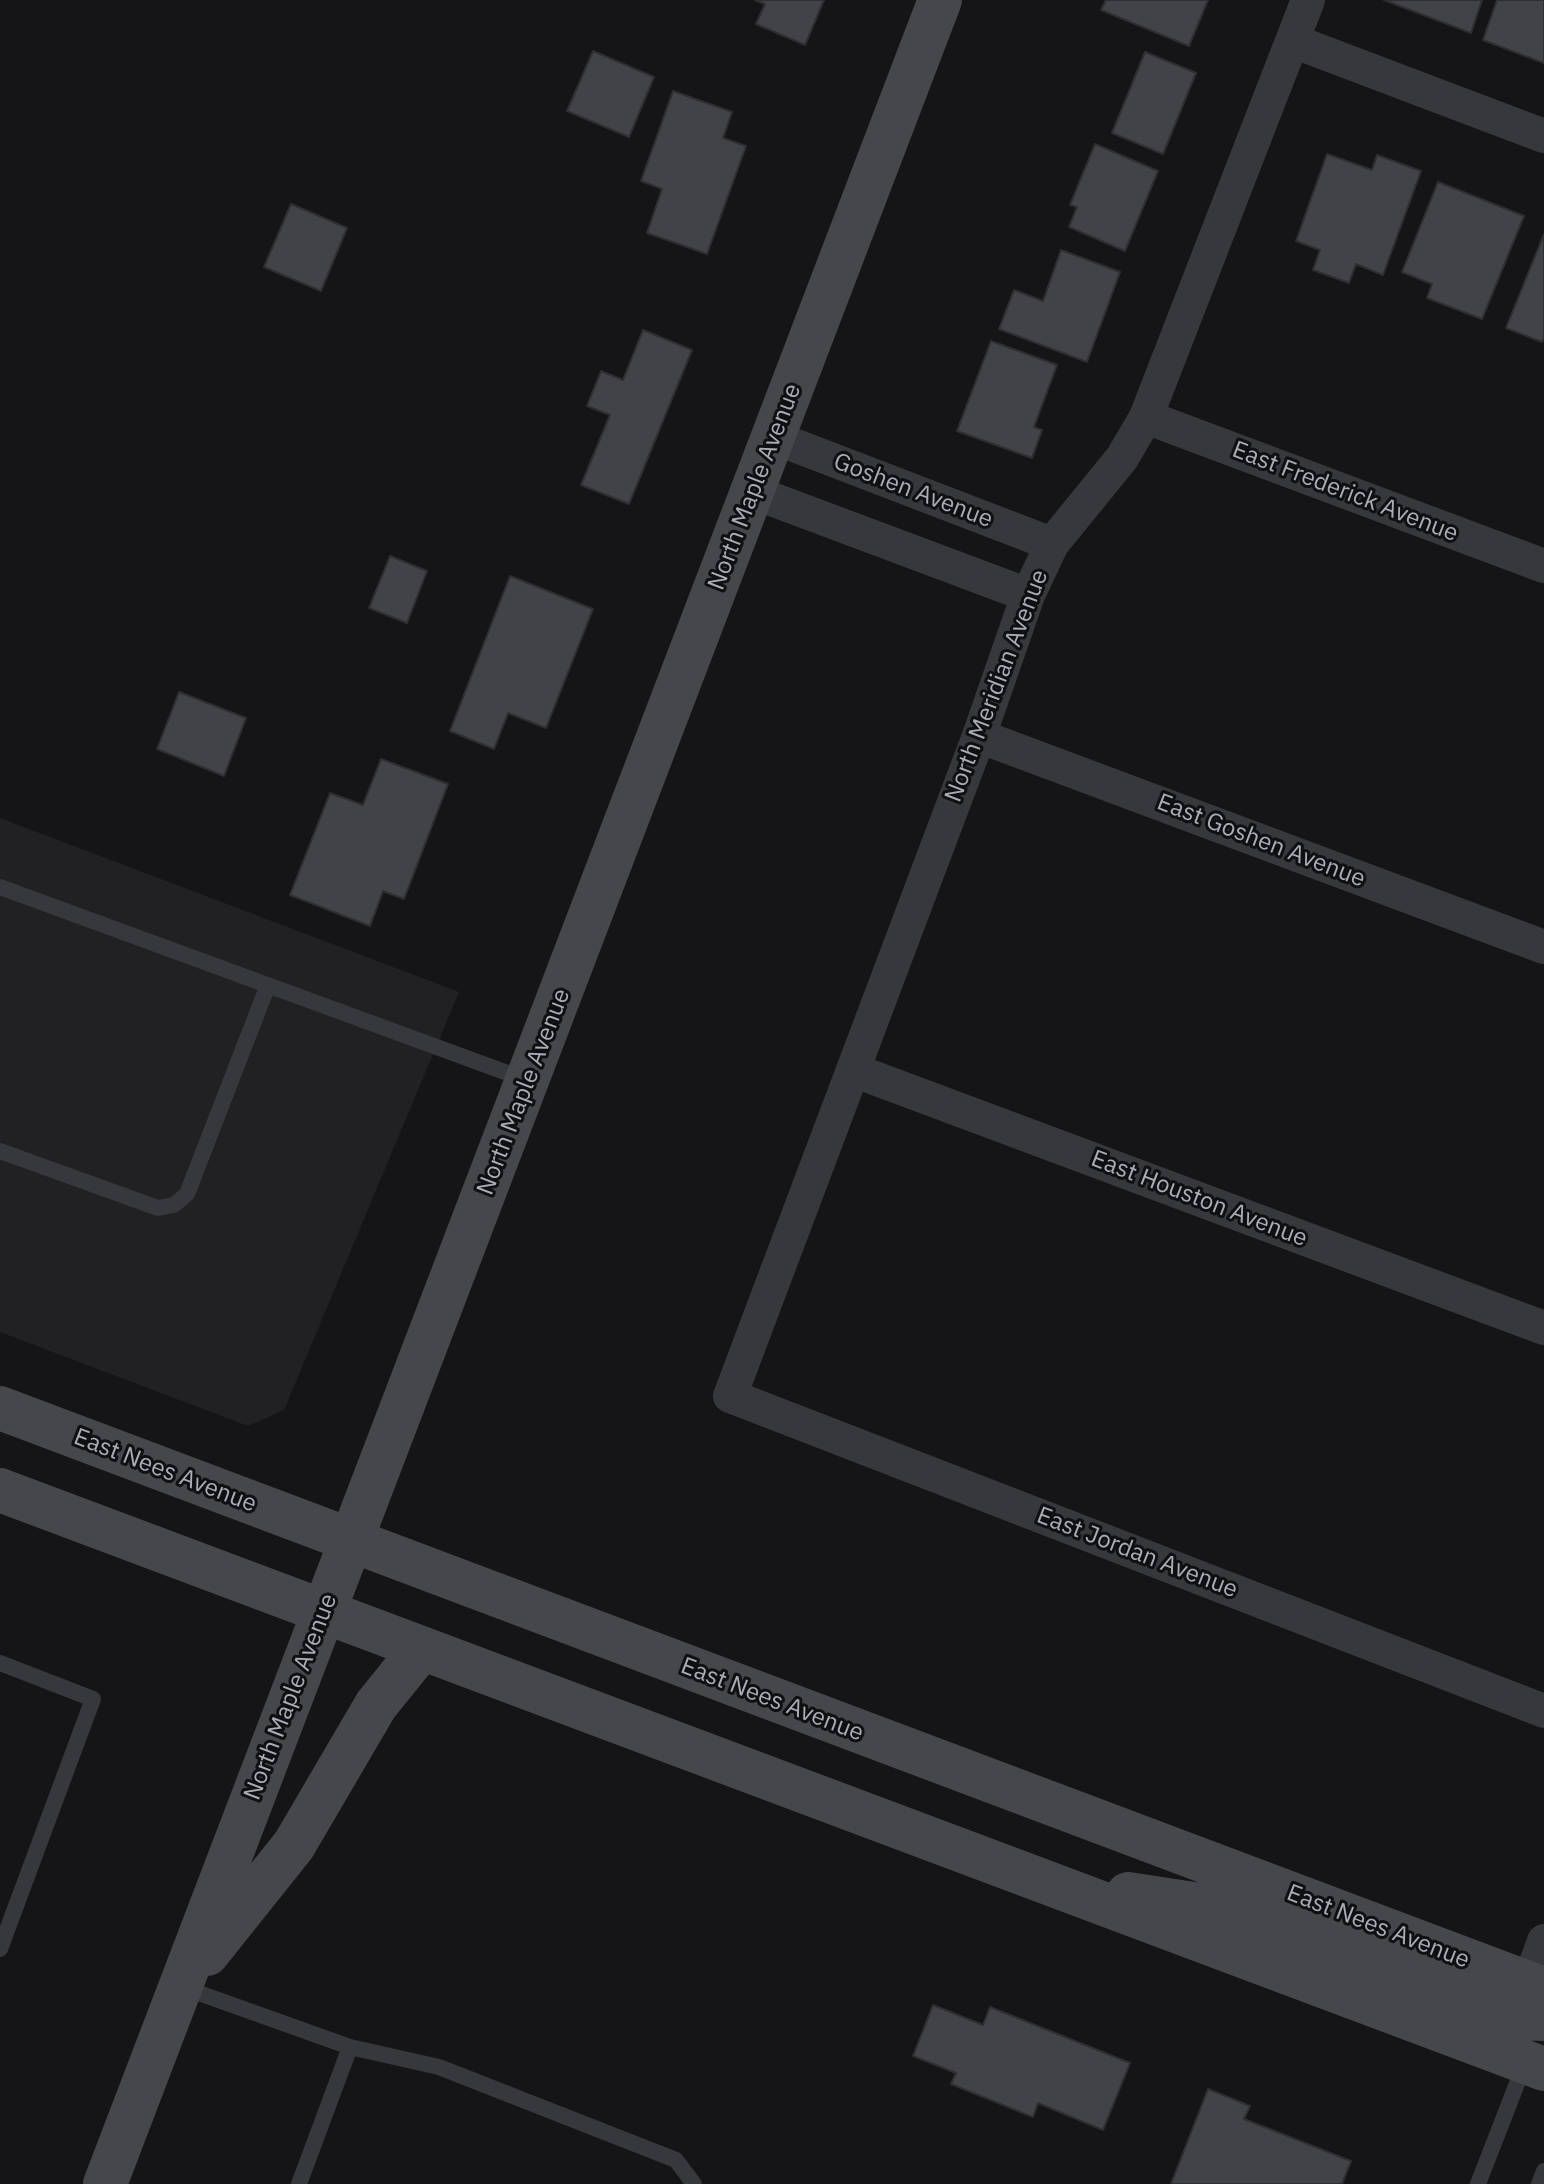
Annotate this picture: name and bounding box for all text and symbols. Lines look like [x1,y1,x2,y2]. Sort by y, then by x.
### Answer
street label: North Maple Avenue [702,380,808,594]
street label: East Frederick Avenue [1228,436,1462,548]
street label: Goshen Avenue [829,447,997,535]
street label: North Meridian Avenue [939,566,1055,806]
street label: East Goshen Avenue [1153,788,1369,894]
street label: North Maple Avenue [471,985,577,1199]
street label: East Houston Avenue [1087,1144,1311,1254]
street label: East Nees Avenue [70,1423,260,1519]
street label: East Jordan Avenue [1032,1501,1242,1605]
street label: North Maple Avenue [238,1590,344,1804]
street label: East Nees Avenue [677,1652,867,1748]
street label: East Nees Avenue [1283,1879,1473,1975]

